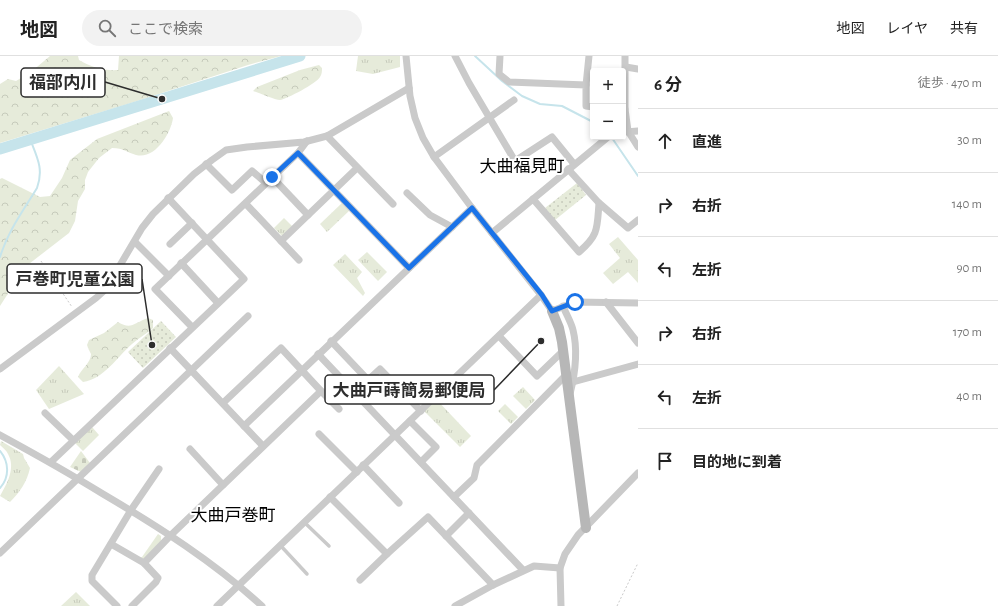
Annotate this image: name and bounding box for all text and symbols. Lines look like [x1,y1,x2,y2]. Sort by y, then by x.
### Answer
search box [82,10,362,46]
icon: search [96,17,118,39]
text: 地図 [20,21,58,40]
text: ここで検索 [128,22,203,37]
text: 地図 [836,22,864,36]
text: レイヤ [886,22,928,36]
text: 共有 [950,22,978,36]
callout: 福部内川 [21,68,105,97]
map controls [590,68,626,140]
button: + [590,68,626,104]
text: 福部内川 [29,73,97,91]
text: 6 分 [654,76,682,93]
text: 徒歩 · 470 m [918,77,982,90]
button: − [590,104,626,140]
icon: ahead [654,130,676,152]
text: 30 m [957,134,982,147]
text: 直進 [692,135,722,150]
district label: 大曲福見町 [480,158,565,175]
route end [263,168,281,186]
icon: right [654,194,676,216]
text: 140 m [952,198,982,211]
text: 右折 [692,199,722,214]
icon: left [654,258,676,280]
text: 90 m [956,262,982,275]
text: 左折 [692,263,722,278]
callout: 戸巻町児童公園 [7,264,142,293]
text: 戸巻町児童公園 [16,270,135,288]
route start [566,293,584,311]
icon: right [654,322,676,344]
text: 170 m [953,326,982,339]
text: 右折 [692,327,722,342]
callout: 大曲戸蒔簡易郵便局 [325,375,494,404]
text: 大曲戸蒔簡易郵便局 [333,381,486,399]
icon: left [654,386,676,408]
text: 40 m [956,390,982,403]
text: 左折 [692,391,722,406]
icon: arrive [654,450,676,472]
text: 目的地に到着 [692,455,782,470]
district label: 大曲戸巻町 [191,506,276,524]

